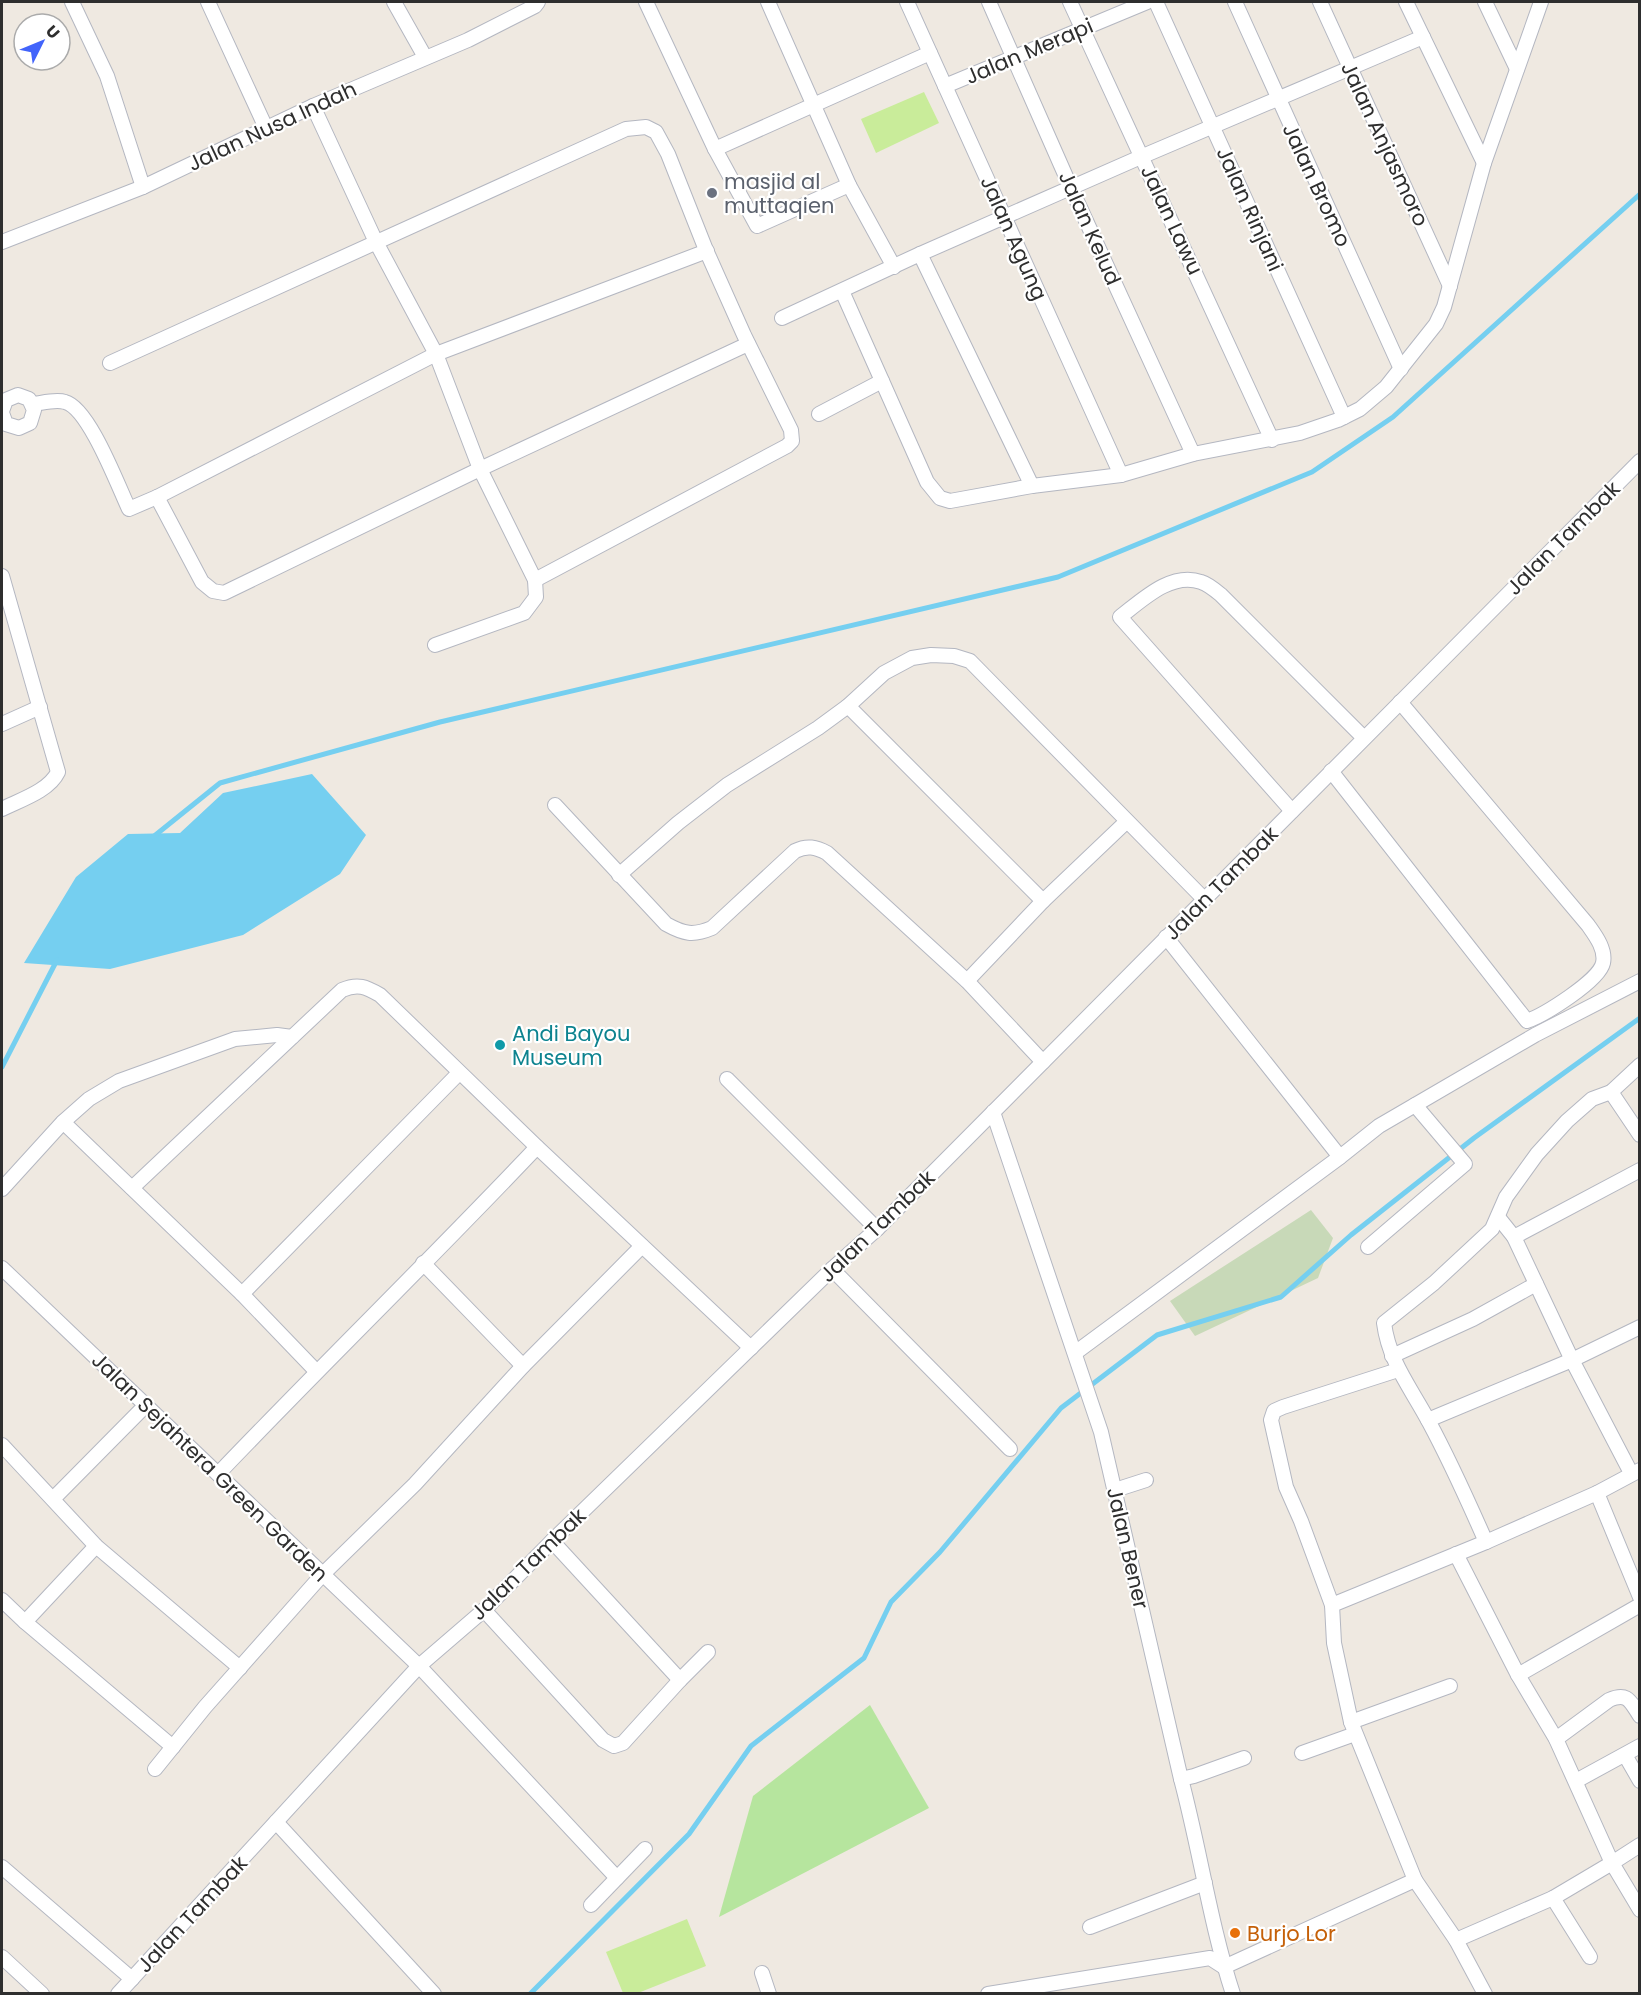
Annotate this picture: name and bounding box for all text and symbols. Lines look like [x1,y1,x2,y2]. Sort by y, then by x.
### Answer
street label: Jalan Merapi [961,11,1097,91]
north arrow [12,12,72,72]
text: U [40,20,65,44]
street label: Jalan Anjasmoro [1334,57,1436,231]
street label: Jalan Nusa Indah [183,74,361,178]
street label: Jalan Bromo [1276,119,1358,251]
street label: Jalan Rinjani [1210,142,1290,276]
street label: Jalan Lawu [1134,161,1210,279]
street label: Jalan Kelud [1052,166,1128,290]
place label: masjid al muttaqien [724,167,834,220]
street label: Jalan Agung [974,171,1054,305]
marker: masjid al muttaqien [705,186,719,200]
street label: Jalan Tambak [1500,475,1626,601]
street label: Jalan Tambak [1158,820,1284,946]
place label: Andi Bayou Museum [512,1019,630,1072]
marker: Andi Bayou Museum [493,1038,507,1052]
street label: Jalan Tambak [813,1163,941,1289]
street label: Jalan Sejahtera Green Garden [85,1346,335,1588]
street label: Jalan Bener [1100,1484,1156,1612]
street label: Jalan Tambak [464,1501,592,1627]
street label: Jalan Tambak [130,1849,254,1979]
place label: Burjo Lor [1247,1919,1336,1948]
marker: Burjo Lor [1228,1926,1242,1940]

